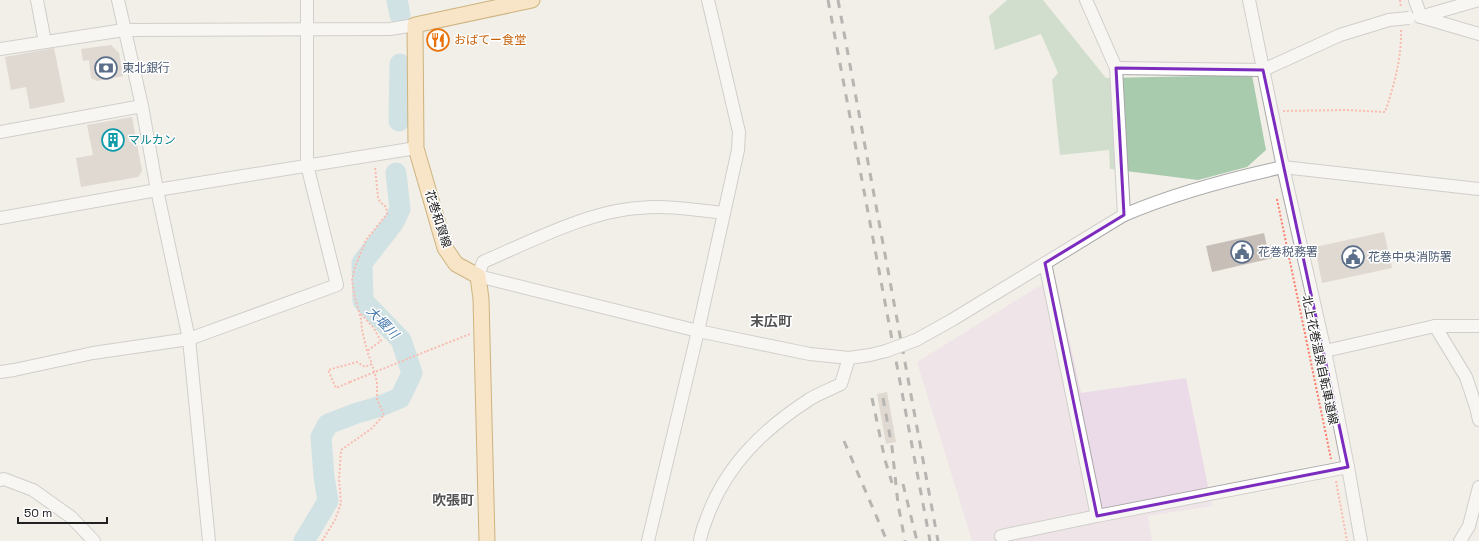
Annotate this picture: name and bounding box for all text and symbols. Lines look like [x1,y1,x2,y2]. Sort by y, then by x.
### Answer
restaurant icon: おばてー食堂 [425,27,451,53]
place label: おばてー食堂 [454,32,526,48]
bank icon: 東北銀行 [93,55,119,81]
place label: 東北銀行 [122,60,170,76]
building icon: マルカン [100,127,126,153]
place label: マルカン [128,132,176,148]
street label: 花巻和賀線 [421,188,455,250]
public building icon: 花巻税務署 [1229,239,1255,265]
place label: 花巻税務署 [1258,244,1318,260]
public building icon: 花巻中央消防署 [1340,244,1366,270]
place label: 花巻中央消防署 [1368,249,1452,265]
street label: 北上花巻温泉自転車道線 [1298,294,1342,426]
water label: 大堰川 [363,302,404,344]
district label: 末広町 [750,312,792,330]
district label: 吹張町 [432,491,474,509]
scale bar [18,499,107,525]
text: 50 m [24,505,52,521]

